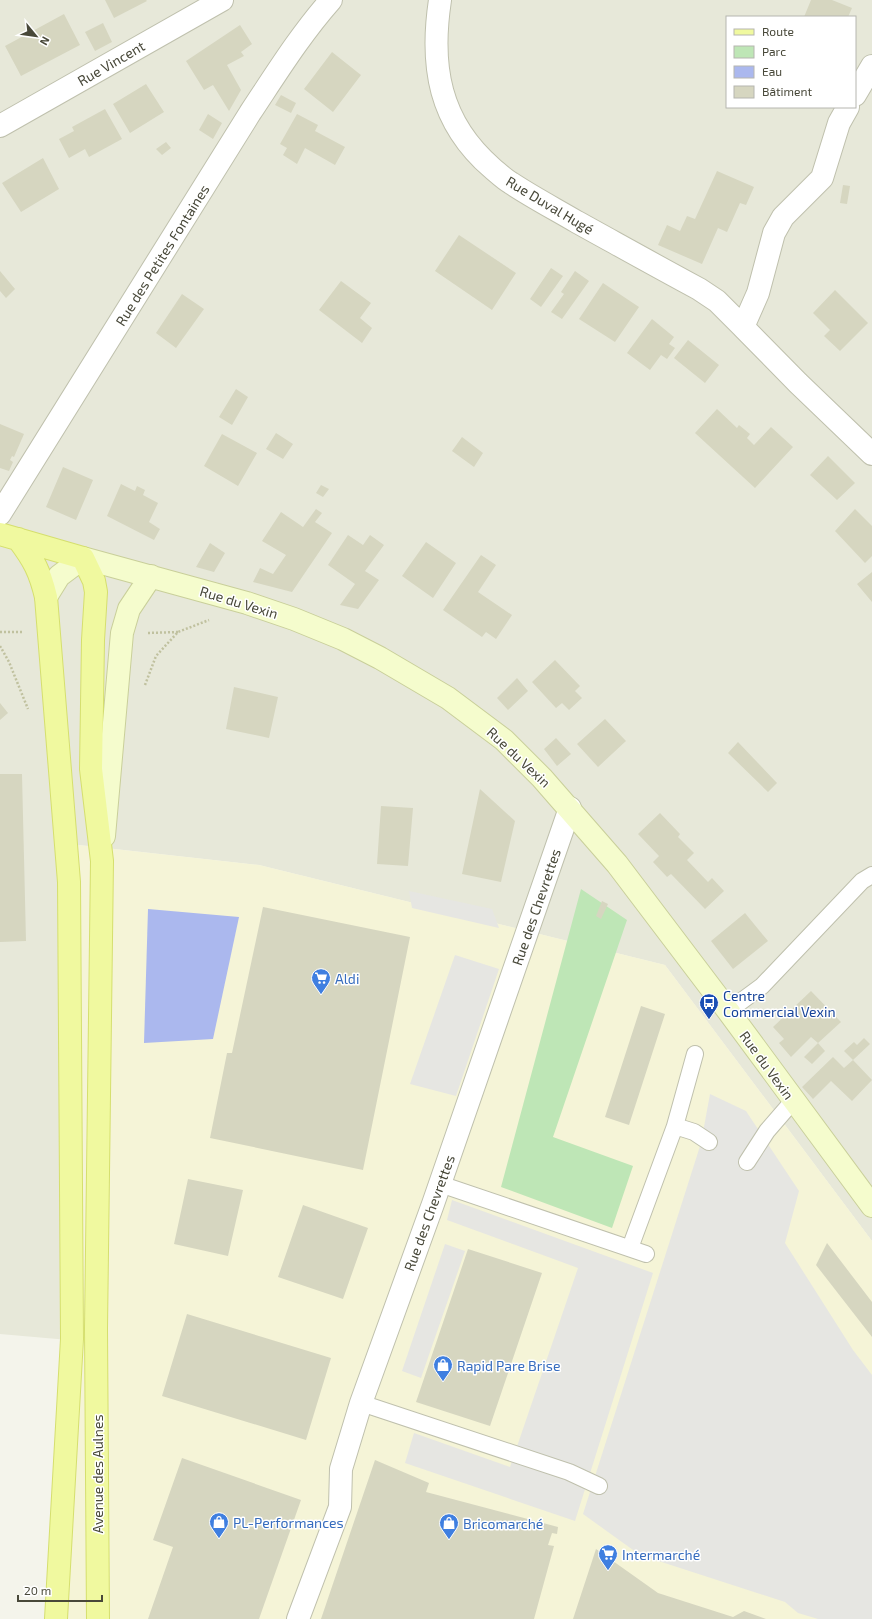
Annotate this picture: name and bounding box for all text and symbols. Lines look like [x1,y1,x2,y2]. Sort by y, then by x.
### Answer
north arrow [16,16,56,56]
legend [726,16,856,108]
text: Route [762,24,794,38]
text: N [38,34,53,48]
street label: Rue Vincent [74,37,148,89]
text: Parc [762,44,786,58]
text: Eau [762,64,782,78]
text: Bâtiment [762,84,813,98]
street label: Rue Duval Hugé [503,172,597,238]
street label: Rue des Petites Fontaines [112,181,212,329]
street label: Rue du Vexin [198,582,280,622]
street label: Rue du Vexin [484,723,554,791]
street label: Rue des Chevrettes [508,846,564,968]
supermarket icon: Aldi [310,967,332,995]
place label: Aldi [335,970,359,987]
place label: Centre Commercial Vexin [723,987,836,1020]
bus stop icon: Centre Commercial Vexin [698,992,720,1020]
street label: Rue du Vexin [736,1027,798,1103]
street label: Rue des Chevrettes [400,1153,458,1273]
shop icon: Rapid Pare Brise [432,1354,454,1382]
place label: Rapid Pare Brise [457,1357,560,1374]
street label: Avenue des Aulnes [89,1414,106,1534]
shop icon: PL-Performances [208,1511,230,1539]
shop icon: Bricomarché [438,1512,460,1540]
place label: PL-Performances [233,1514,344,1531]
place label: Bricomarché [463,1515,543,1532]
supermarket icon: Intermarché [597,1543,619,1571]
place label: Intermarché [622,1546,700,1563]
scale bar [18,1577,102,1603]
text: 20 m [24,1583,51,1597]

